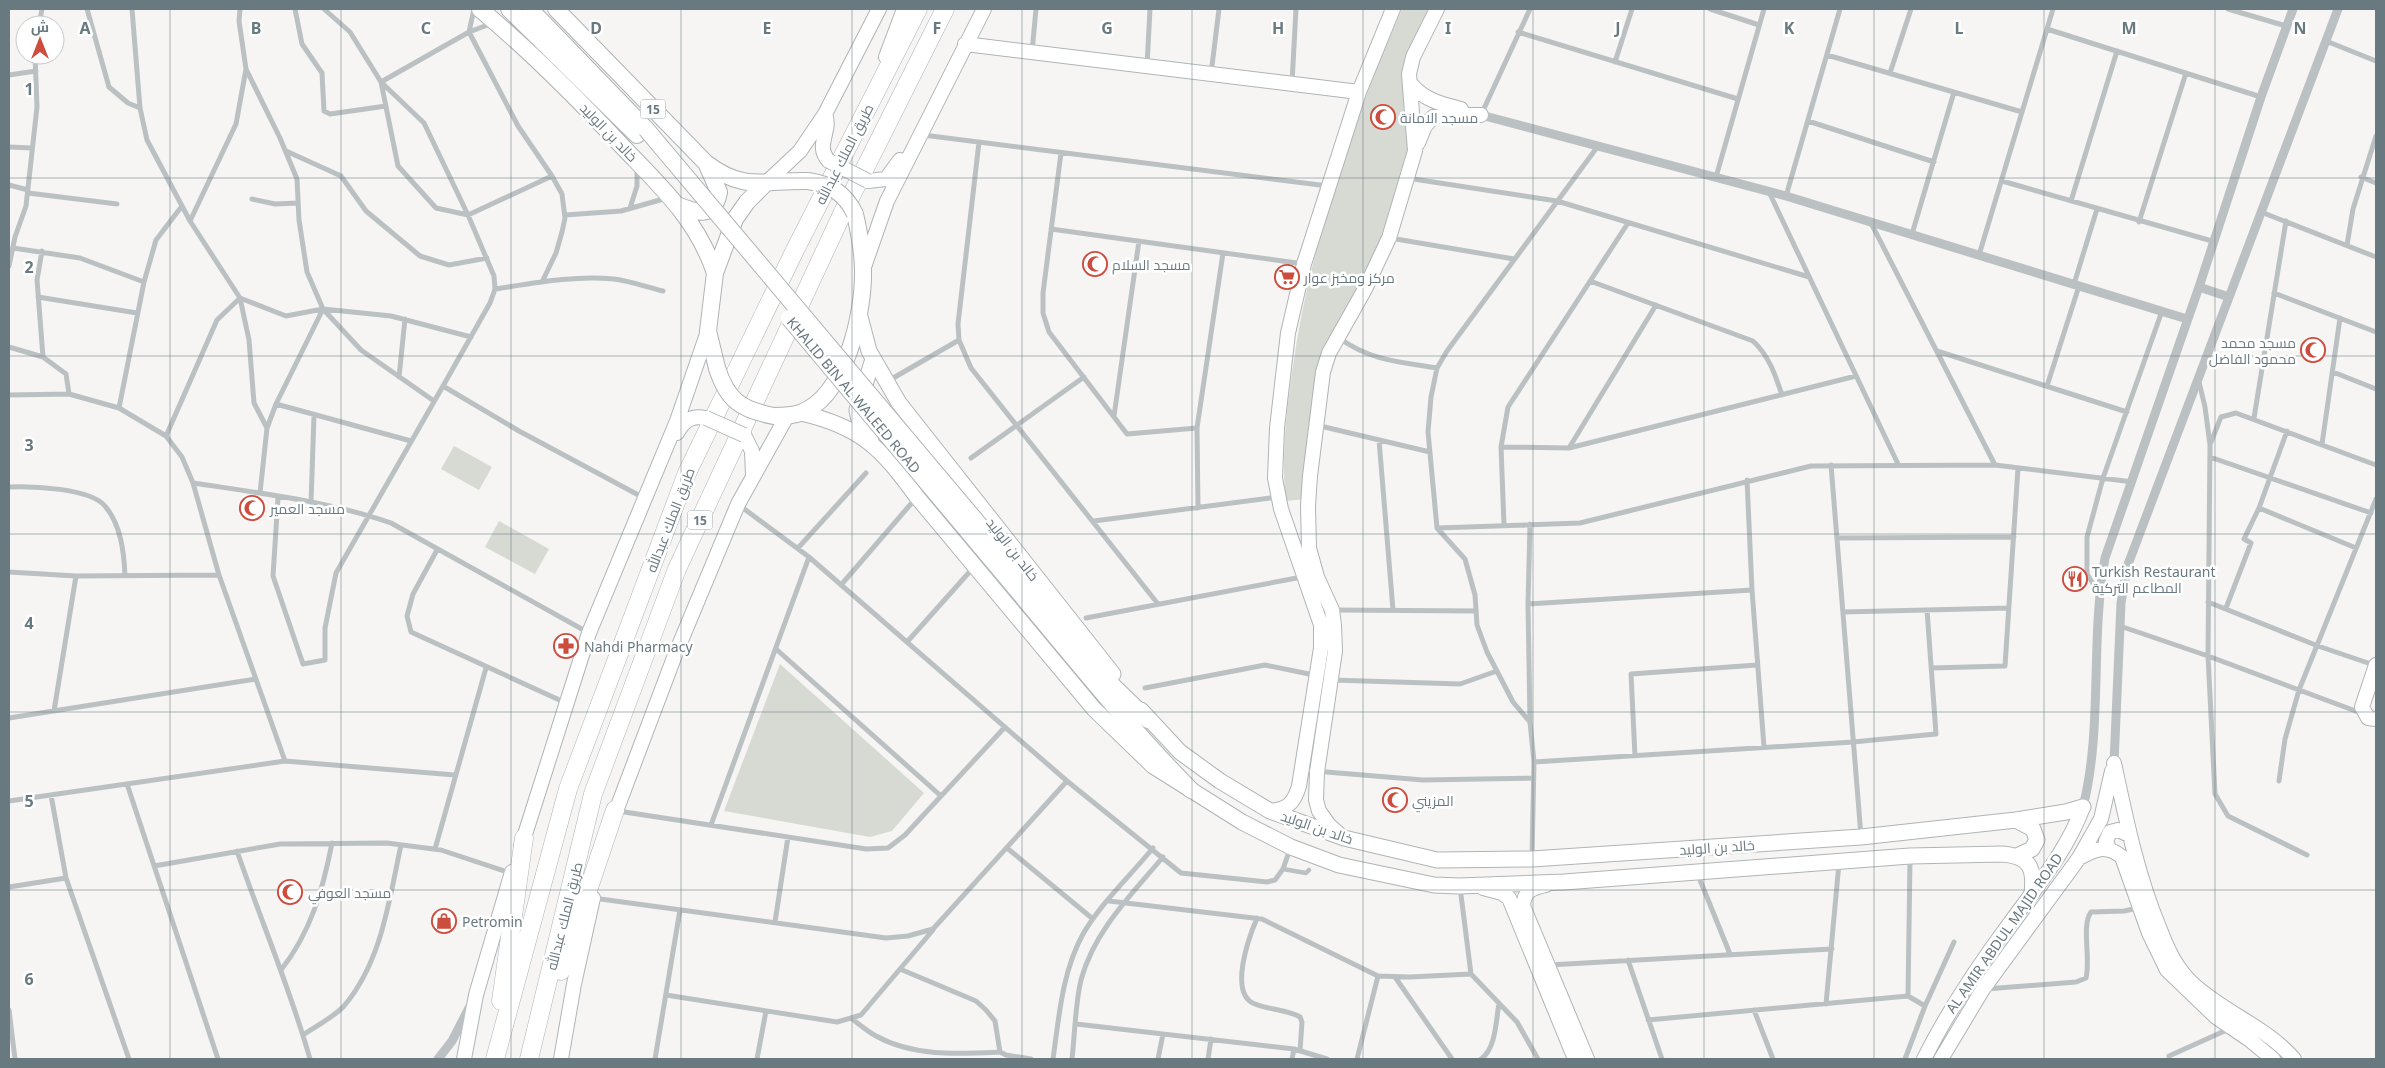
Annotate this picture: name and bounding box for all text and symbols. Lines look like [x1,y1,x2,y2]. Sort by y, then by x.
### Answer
north arrow [15,15,65,65]
text: ش [31,17,49,36]
text: A [79,17,91,39]
text: B [251,17,261,39]
text: C [421,17,431,39]
text: D [590,17,602,39]
text: E [763,17,772,39]
text: F [933,17,941,39]
text: G [1101,17,1113,39]
text: H [1272,17,1284,39]
text: I [1445,17,1451,39]
text: J [1613,17,1621,39]
text: K [1784,17,1795,39]
text: L [1955,17,1964,39]
text: M [2121,17,2137,39]
text: N [2293,17,2307,39]
text: 1 [24,78,34,100]
street label: خالد بن الوليد [576,98,642,166]
road number: 15 [640,100,666,118]
street label: طريق الملك عبدالله [810,100,878,208]
mosque icon: مسجد الامانة [1370,104,1396,130]
place label: مسجد الامانة [1400,108,1478,127]
mosque icon: مسجد السلام [1082,251,1108,277]
place label: مسجد السلام [1112,255,1190,275]
text: 2 [24,256,34,278]
supermarket icon: مركز ومخبز عوار [1274,264,1300,290]
place label: مركز ومخبز عوار [1303,268,1395,287]
street label: KHALID BIN AL WALEED ROAD [783,313,925,477]
place label: مسجد محمد محمود الفاضل [2209,333,2296,368]
mosque icon: مسجد محمد محمود الفاضل [2300,337,2326,363]
text: 3 [24,434,34,456]
street label: طريق الملك عبدالله [641,465,699,575]
mosque icon: مسجد العمير [239,495,265,521]
place label: مسجد العمير [269,499,345,518]
road number: 15 [688,510,712,530]
street label: خالد بن الوليد [982,514,1044,584]
place label: Turkish Restaurant المطاعم التركية [2092,562,2216,598]
restaurant icon: Turkish Restaurant المطاعم التركية [2062,566,2088,592]
text: 4 [24,612,34,634]
pharmacy icon: Nahdi Pharmacy [553,633,579,659]
place label: Nahdi Pharmacy [584,637,693,656]
mosque icon: المزيني [1382,787,1408,813]
text: 5 [24,790,34,812]
place label: المزيني [1412,791,1454,813]
street label: خالد بن الوليد [1278,806,1356,848]
street label: خالد بن الوليد [1679,835,1755,859]
street label: AL AMIR ABDUL MAJID ROAD [1941,849,2067,1017]
street label: طريق الملك عبدالله [541,860,587,972]
mosque icon: مسجد العوفي [277,879,303,905]
place label: مسجد العوفي [308,883,391,905]
shop icon: Petromin [431,908,457,934]
place label: Petromin [462,912,523,931]
text: 6 [24,968,34,990]

